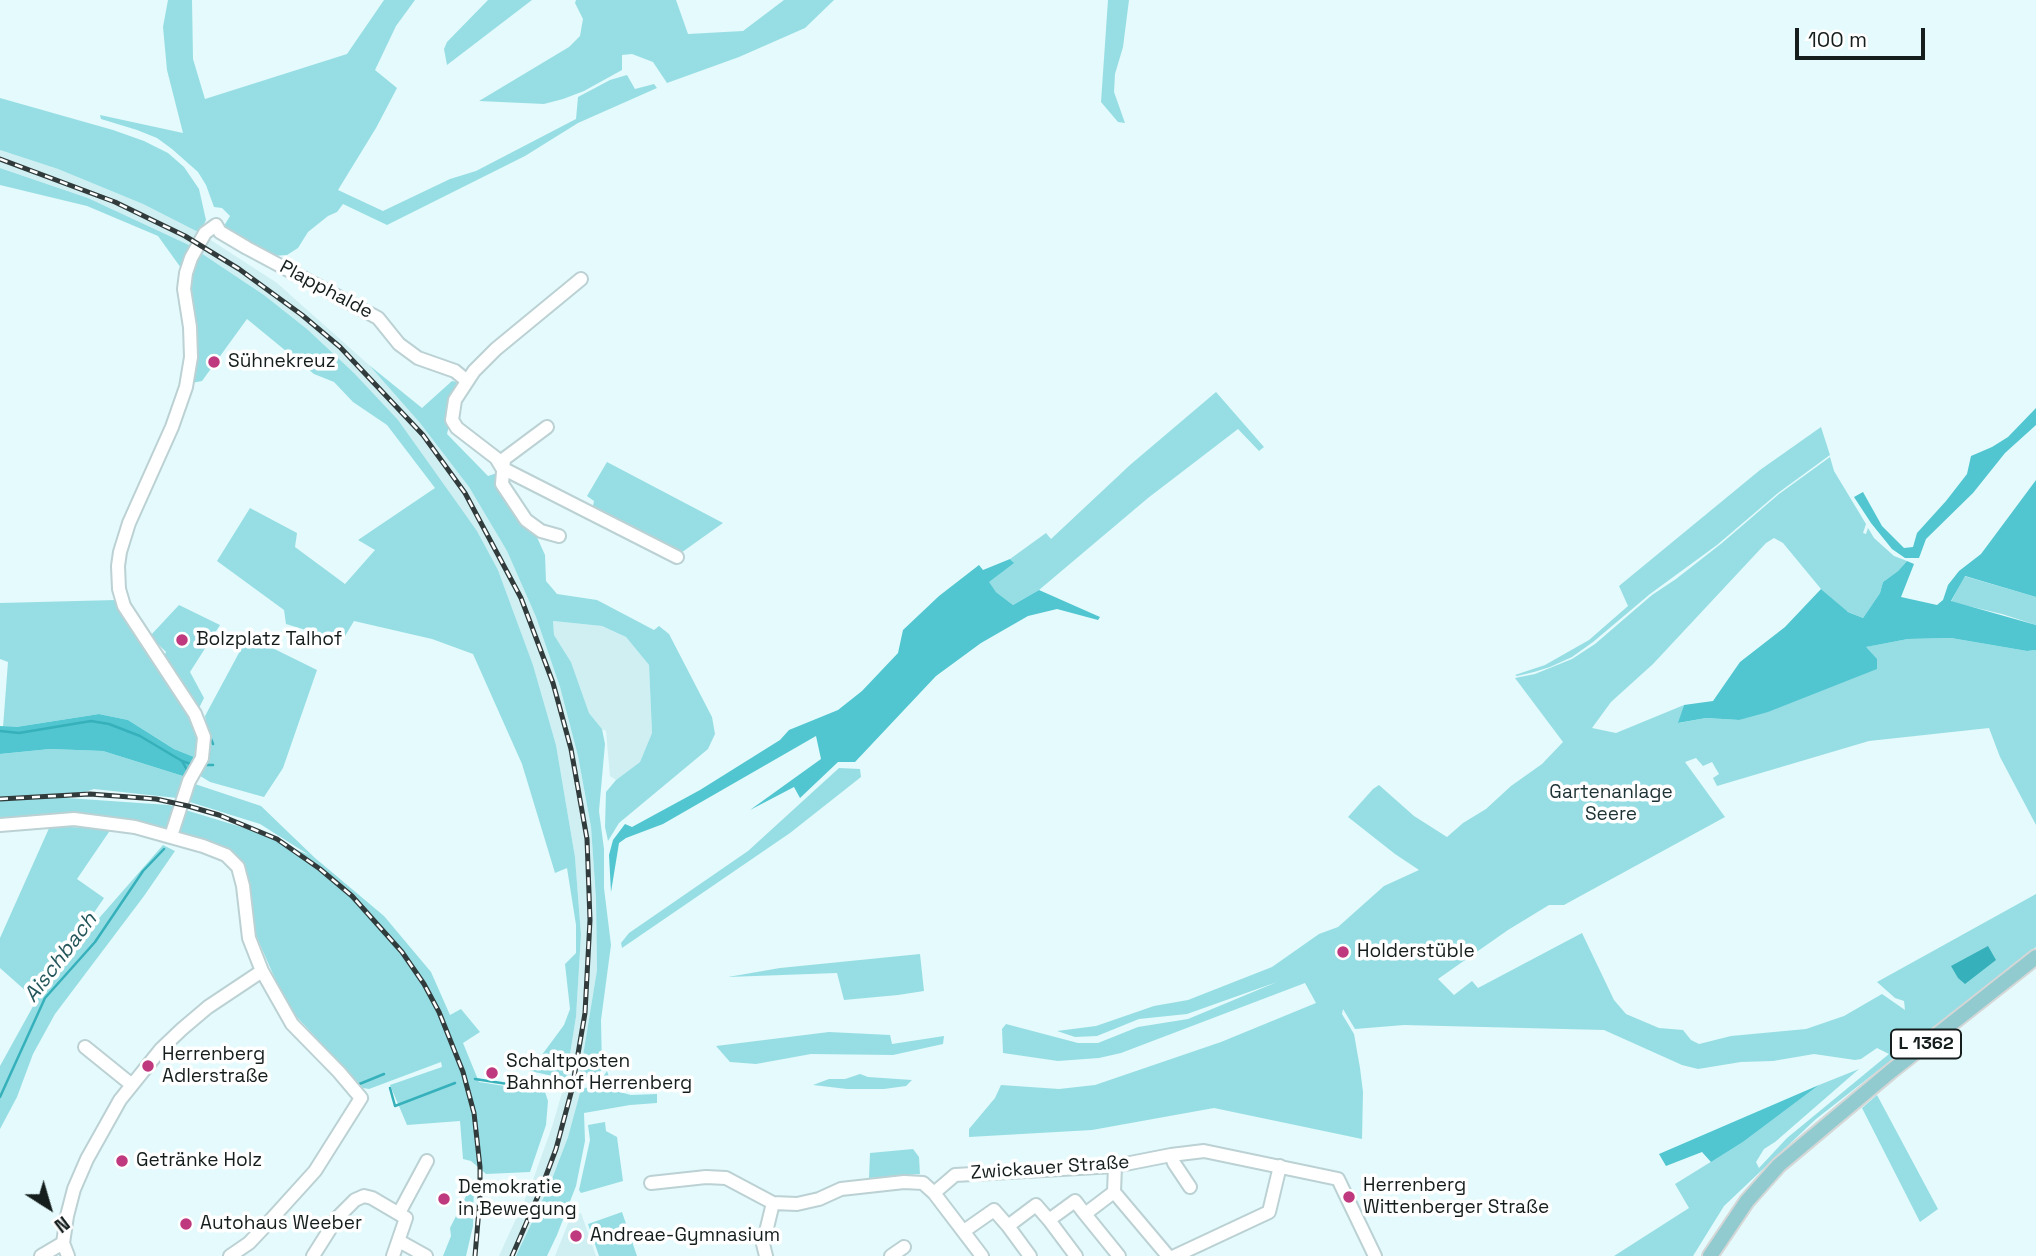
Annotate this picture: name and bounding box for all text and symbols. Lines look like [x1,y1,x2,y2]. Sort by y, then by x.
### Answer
scale bar [1798,14,1927,58]
text: 100 m [1808,26,1867,53]
street label: Plapphalde [276,256,376,324]
place label: Sühnekreuz [228,351,336,373]
marker: Sühnekreuz [206,354,222,370]
place label: Bolzplatz Talhof [196,629,342,651]
marker: Bolzplatz Talhof [174,632,190,648]
park label: Gartenanlage Seere [1549,782,1673,826]
water label: Aischbach [19,908,103,1008]
place label: Holderstüble [1357,941,1475,963]
marker: Holderstüble [1335,944,1351,960]
road number: L 1362 [1891,1030,1961,1058]
place label: Herrenberg Adlerstraße [162,1044,269,1088]
place label: Schaltposten Bahnhof Herrenberg [506,1051,692,1095]
marker: Herrenberg Adlerstraße [140,1058,156,1074]
marker: Schaltposten Bahnhof Herrenberg [484,1065,500,1081]
place label: Getränke Holz [136,1150,262,1172]
street label: Zwickauer Straße [970,1151,1130,1185]
marker: Getränke Holz [114,1153,130,1169]
north arrow [14,1172,84,1242]
place label: Herrenberg Wittenberger Straße [1363,1175,1549,1219]
place label: Demokratie in Bewegung [458,1177,577,1221]
marker: Herrenberg Wittenberger Straße [1341,1189,1357,1205]
marker: Demokratie in Bewegung [436,1191,452,1207]
text: N [49,1210,75,1238]
place label: Autohaus Weeber [200,1213,362,1235]
marker: Autohaus Weeber [178,1216,194,1232]
place label: Andreae-Gymnasium [590,1225,780,1247]
marker: Andreae-Gymnasium [568,1228,584,1244]

